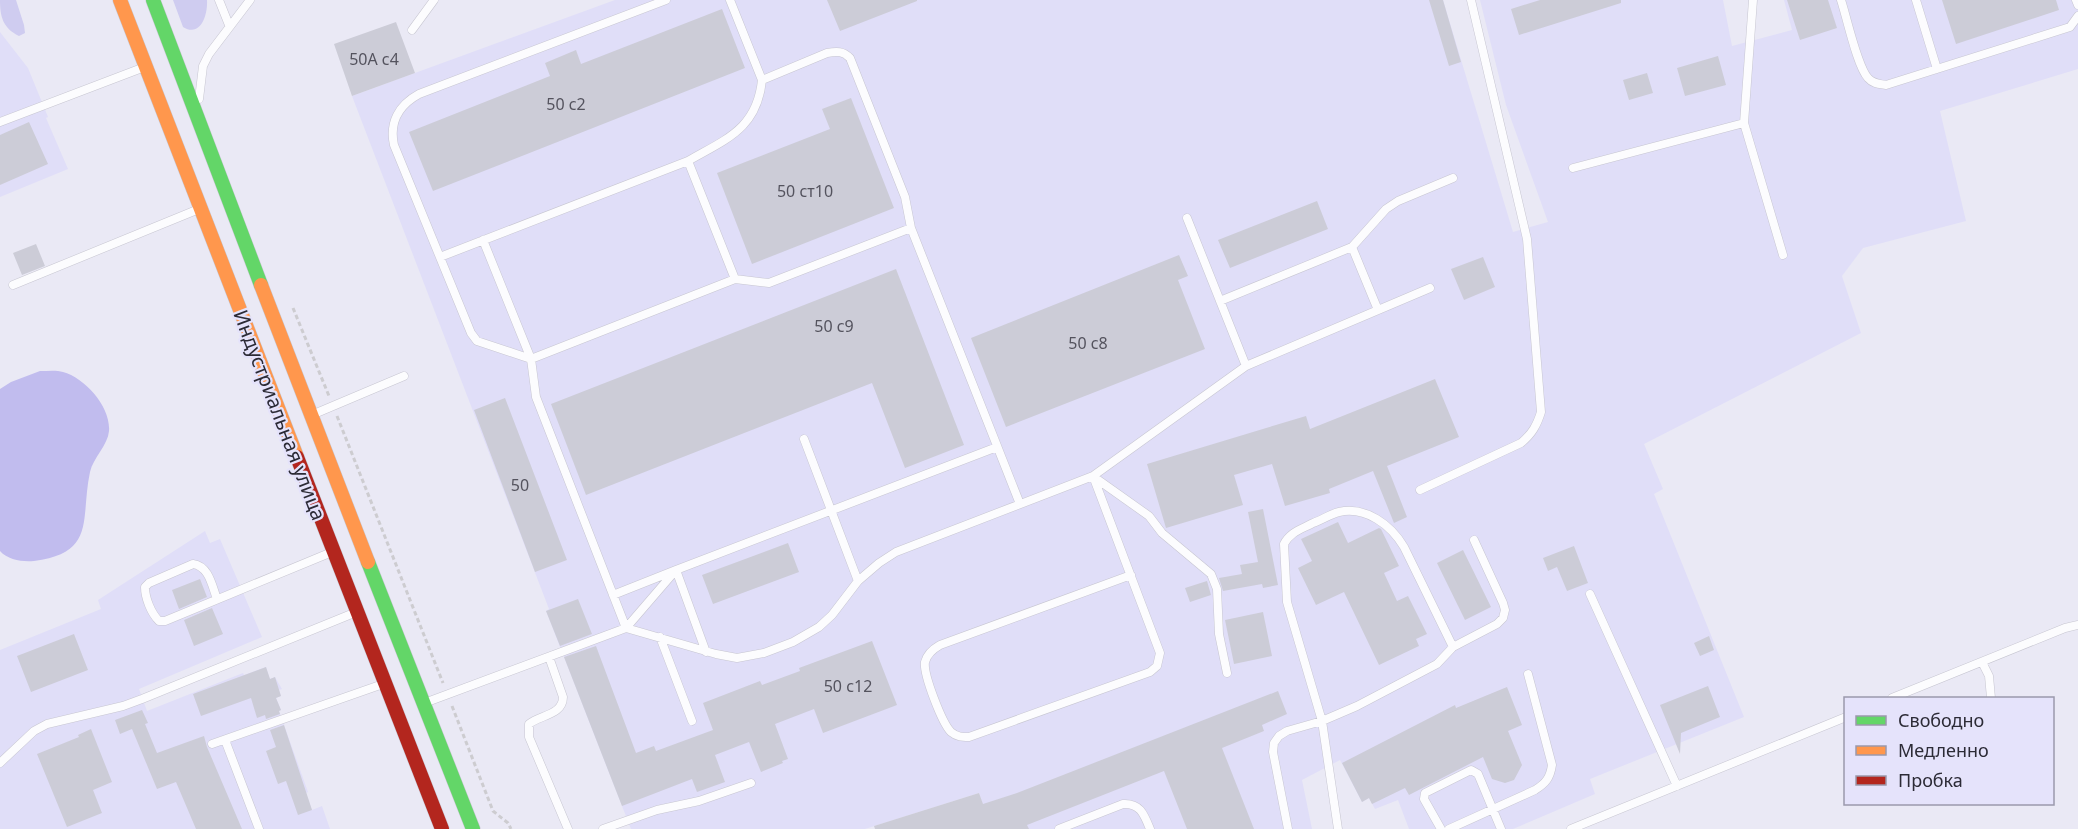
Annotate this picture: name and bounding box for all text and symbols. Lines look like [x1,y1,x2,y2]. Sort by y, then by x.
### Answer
house number: 50А с4 [349,48,399,70]
house number: 50 с2 [546,93,586,115]
house number: 50 ст10 [777,180,833,202]
street label: Индустриальная улица [227,306,333,524]
house number: 50 с9 [814,315,854,337]
house number: 50 с8 [1068,332,1108,354]
house number: 50 [511,474,529,496]
house number: 50 с12 [824,675,872,697]
legend [1844,697,2054,805]
text: Свободно [1898,708,1984,732]
text: Медленно [1898,738,1989,762]
text: Пробка [1898,768,1963,792]

